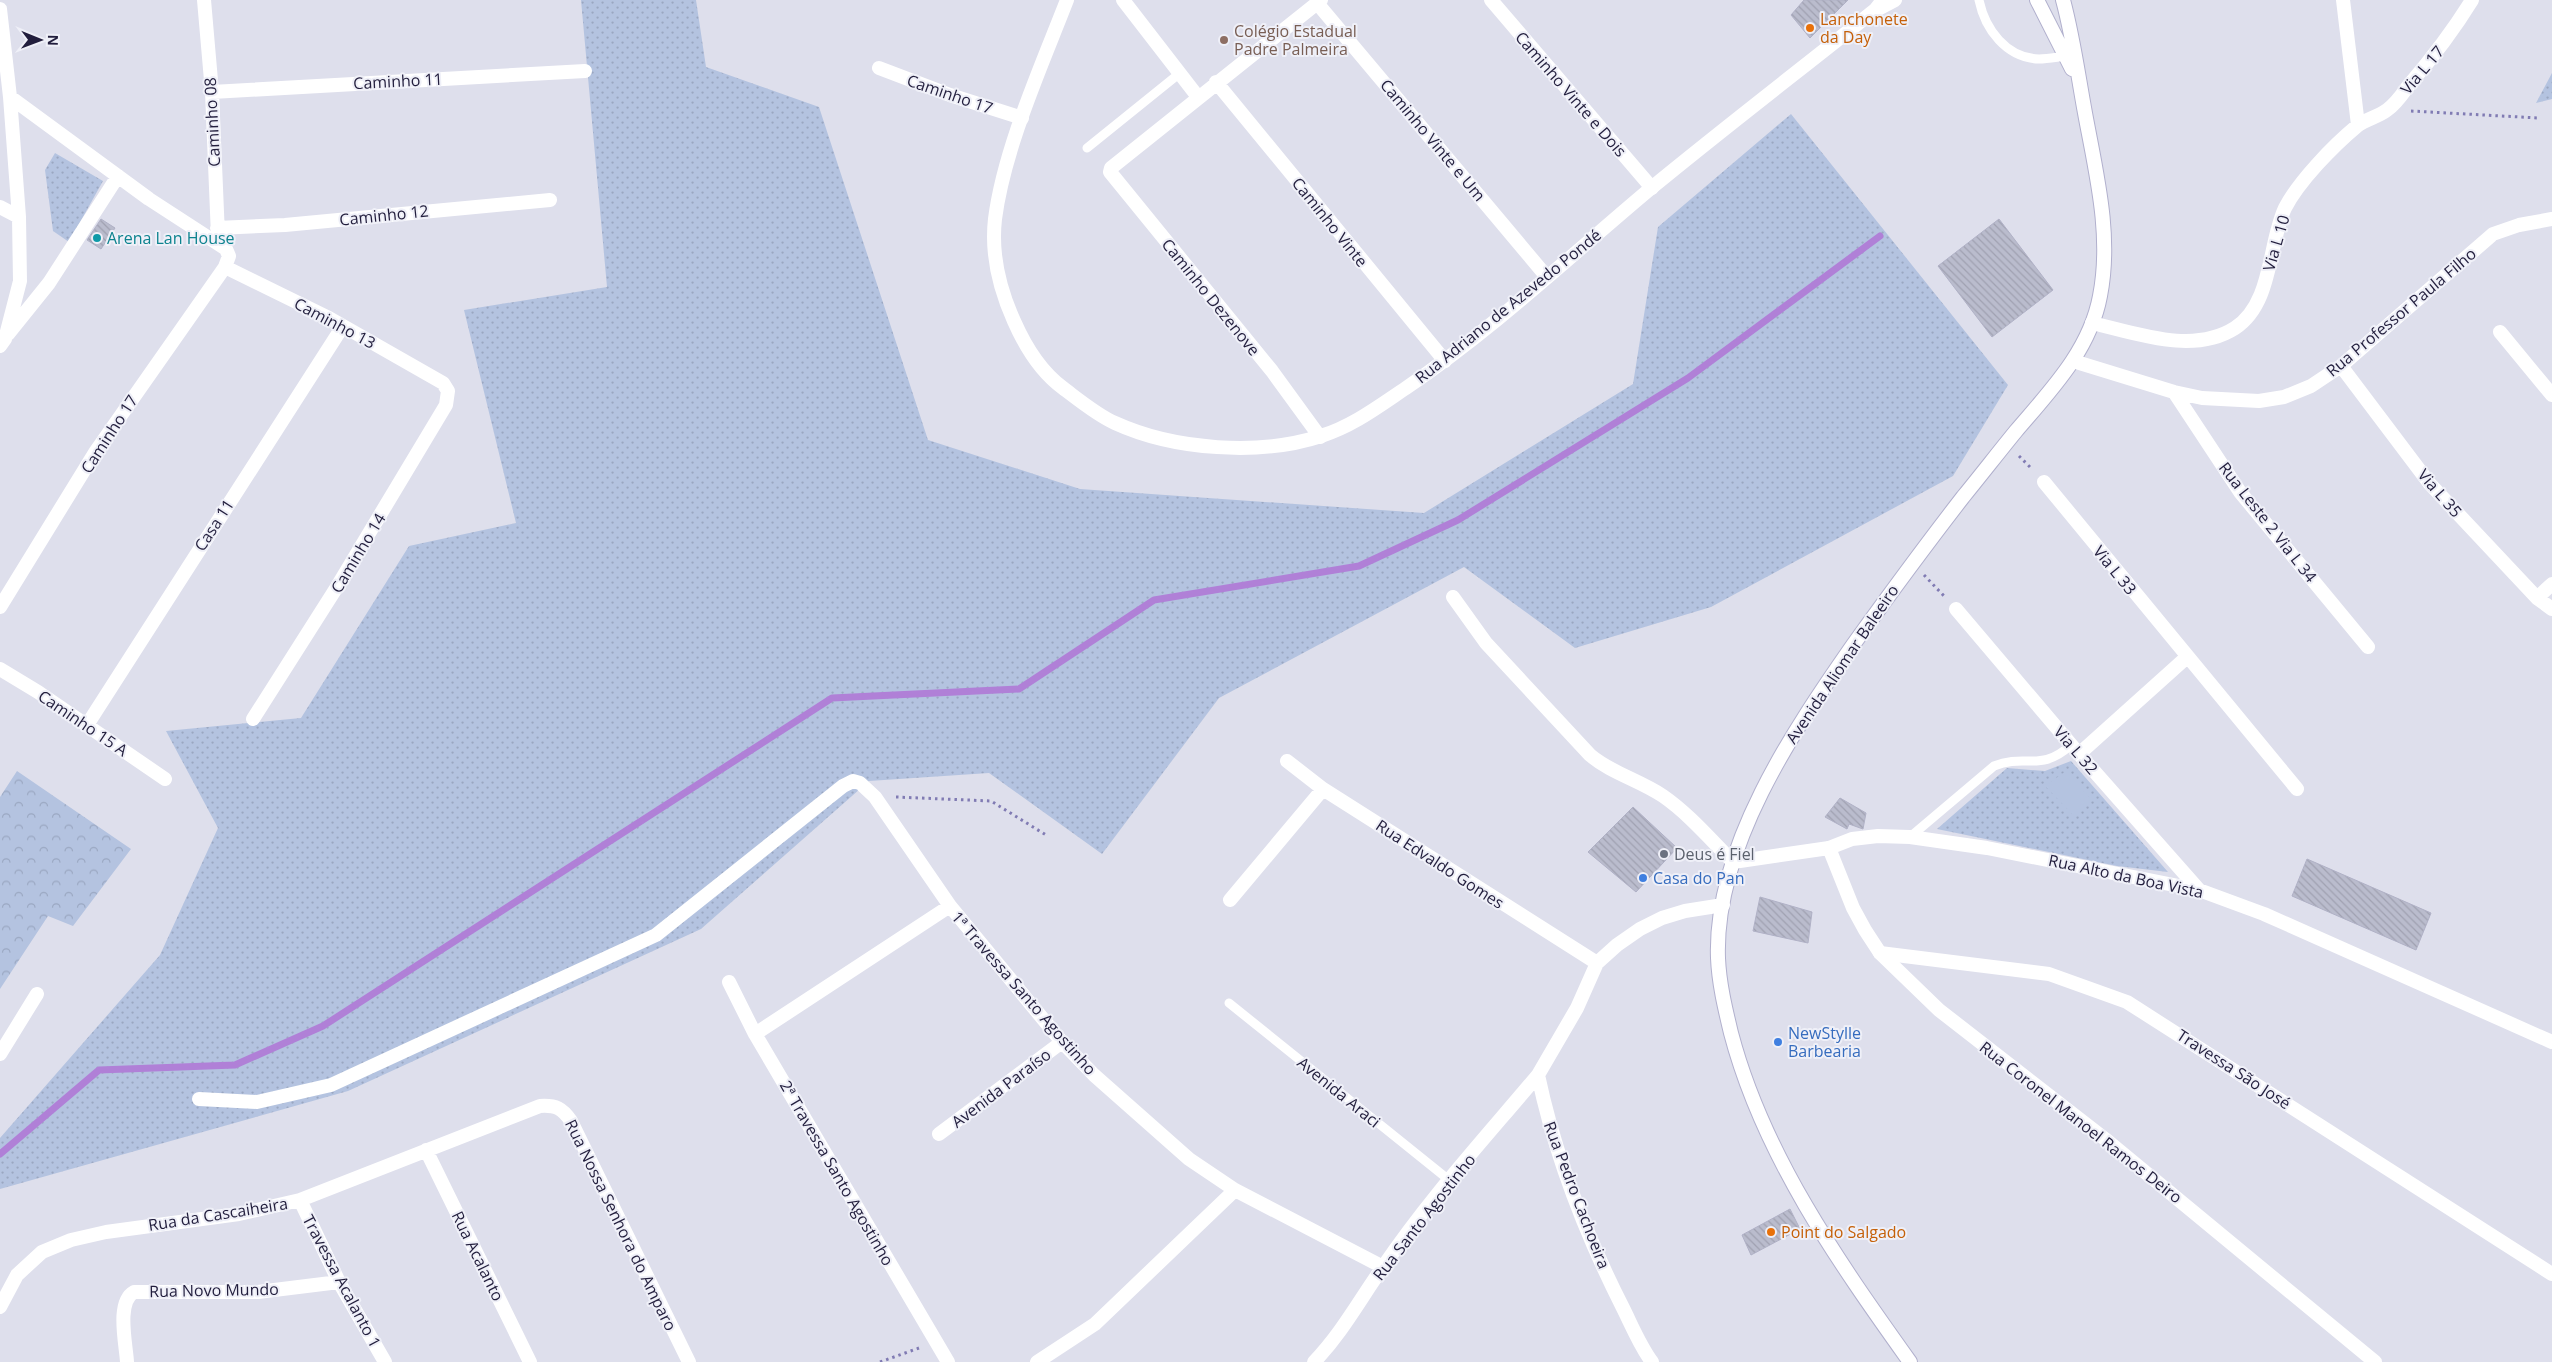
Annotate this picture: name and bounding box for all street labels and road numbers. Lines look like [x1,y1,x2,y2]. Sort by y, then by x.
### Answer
street label: Caminho Vinte e Dois [1510,27,1632,161]
street label: Via L 17 [2395,41,2449,99]
street label: Caminho 11 [353,68,443,94]
street label: Caminho 17 [904,69,996,119]
street label: Caminho Vinte e Um [1375,74,1491,206]
street label: Caminho 08 [199,77,225,167]
street label: Caminho Vinte [1287,173,1373,271]
street label: Caminho 12 [338,199,430,231]
street label: Via L 10 [2258,212,2294,274]
street label: Rua Adriano de Azevedo Pondé [1410,224,1606,388]
street label: Caminho Dezenove [1157,234,1265,360]
street label: Rua Professor Paula Filho [2321,243,2481,381]
street label: Caminho 13 [290,292,380,354]
street label: Caminho 17 [75,390,143,478]
street label: Rua Leste 2 Via L 34 [2214,457,2322,587]
street label: Via L 35 [2413,464,2467,522]
street label: Casa 11 [189,495,239,555]
street label: Caminho 14 [326,509,390,597]
street label: Via L 33 [2088,541,2142,599]
street label: Avenida Aliomar Baleeiro [1780,580,1904,748]
street label: Caminho 15 A [34,685,133,762]
street label: Via L 32 [2049,721,2103,779]
street label: Rua Edvaldo Gomes [1372,814,1508,914]
street label: Rua Alto da Boa Vista [2046,849,2206,903]
street label: 1ª Travessa Santo Agostinho [947,906,1101,1080]
street label: Travessa São José [2173,1024,2295,1114]
street label: Rua Coronel Manoel Ramos Deiro [1975,1036,2187,1208]
street label: Avenida Paraíso [947,1043,1055,1133]
street label: Avenida Araci [1293,1052,1385,1132]
street label: 2ª Travessa Santo Agostinho [775,1076,899,1270]
street label: Rua Nossa Senhora do Amparo [560,1116,682,1334]
street label: Rua Pedro Cachoeira [1539,1118,1615,1272]
street label: Rua Santo Agostinho [1368,1149,1480,1285]
street label: Rua da Cascaiheira [147,1192,289,1236]
street label: Rua Acalanto [447,1207,509,1305]
street label: Travessa Acalanto 1 [298,1211,386,1351]
street label: Rua Novo Mundo [149,1278,279,1302]

